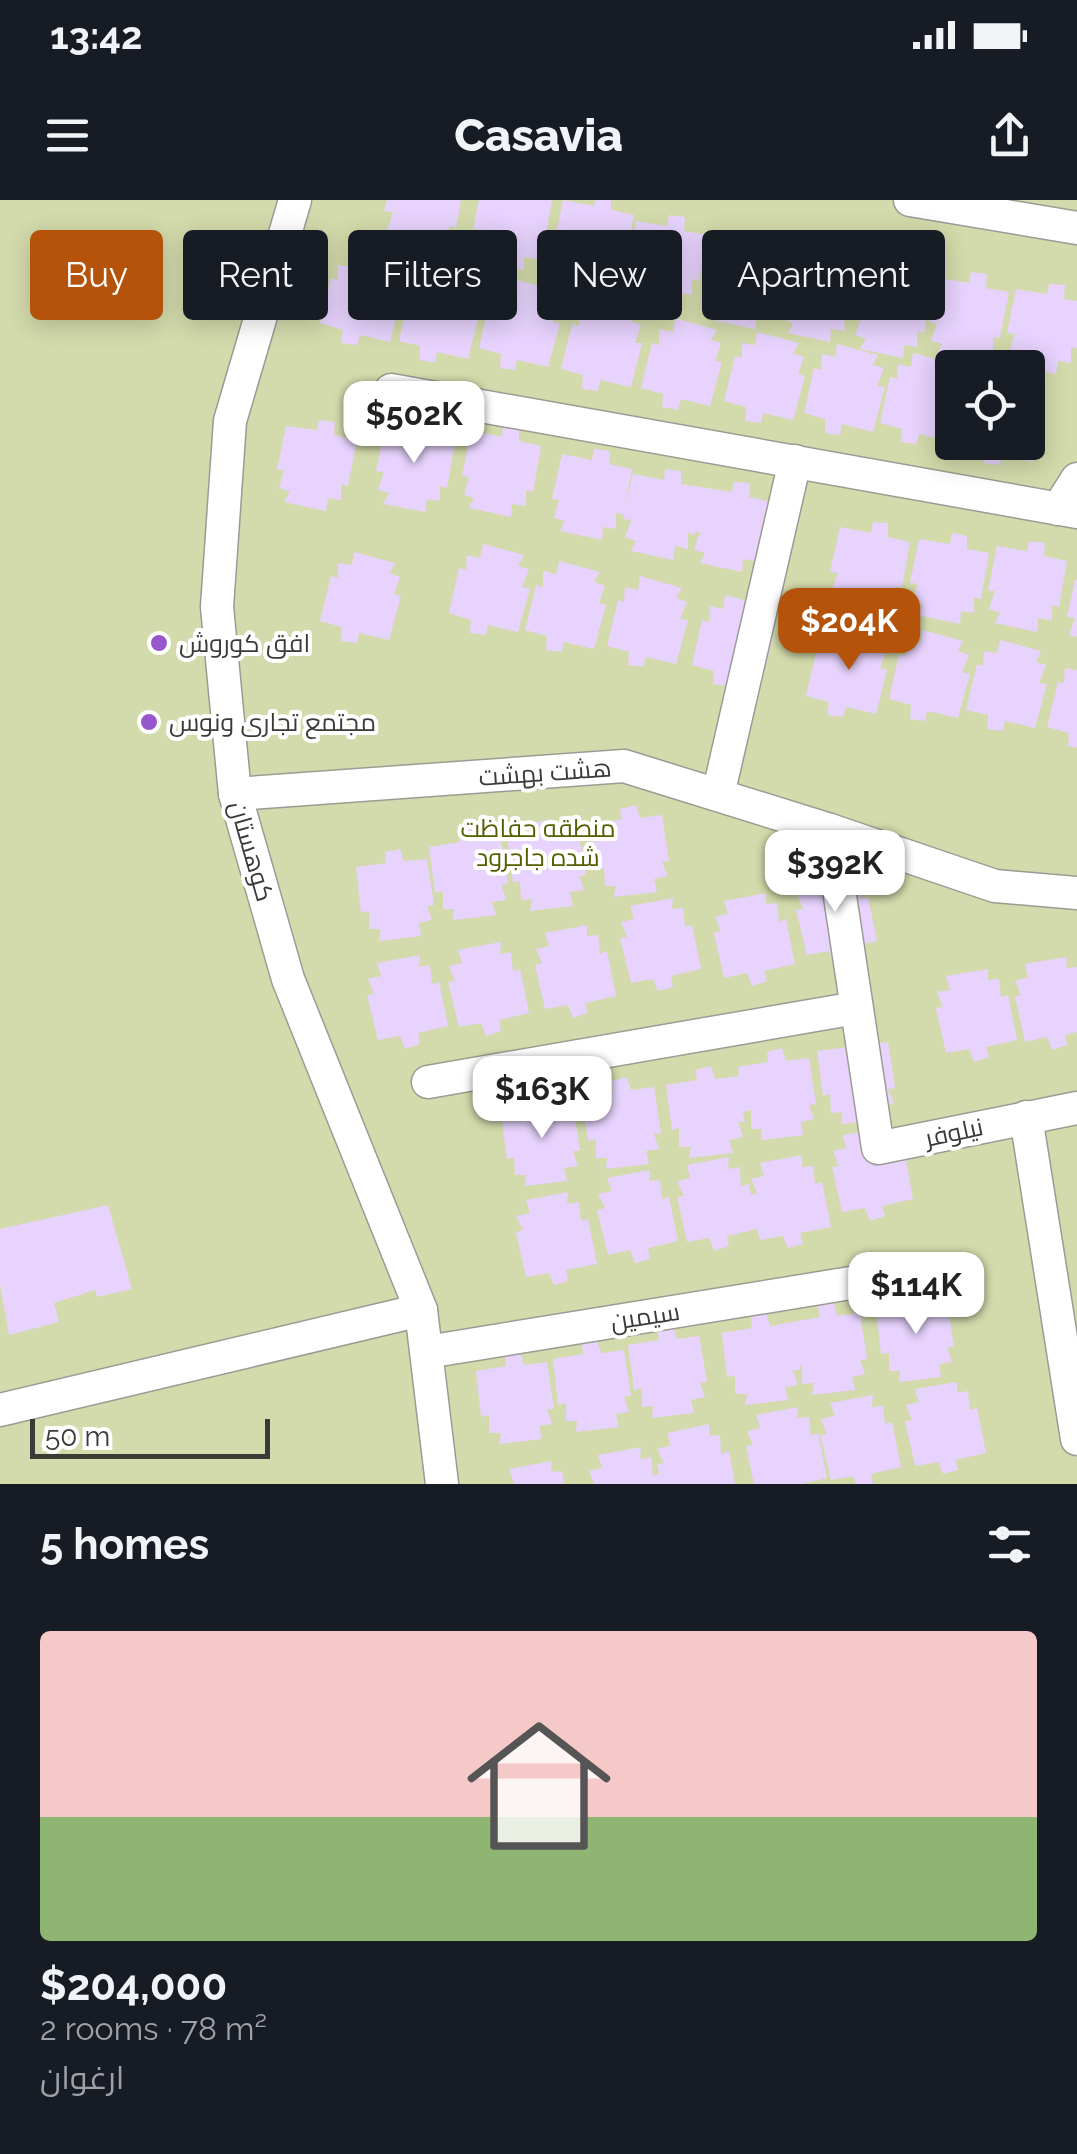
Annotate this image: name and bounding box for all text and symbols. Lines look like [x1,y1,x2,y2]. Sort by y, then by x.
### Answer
text: 13:42 [50,13,143,58]
icon: menu [40,108,95,163]
icon: share [982,108,1037,163]
text: Casavia [454,109,623,162]
chip: Buy [30,230,163,320]
chip: Rent [183,230,328,320]
chip: Filters [348,230,517,320]
chip: New [537,230,682,320]
chip: Apartment [702,230,945,320]
map controls [935,350,1045,460]
button: locate [935,350,1045,460]
pin: $502K [344,381,484,466]
text: $502K [365,395,463,432]
pin: $204K [779,588,919,673]
text: $204K [800,602,898,639]
place label: افق کوروش [179,628,310,659]
marker: افق کوروش [148,632,170,654]
place label: مجتمع تجاری ونوس [169,707,376,739]
marker: مجتمع تجاری ونوس [138,711,160,733]
street label: هشت بهشت [477,752,613,792]
street label: کوهستان [223,797,281,905]
park label: منطقه حفاظت شده جاجرود [460,813,616,872]
pin: $392K [765,830,905,915]
text: $392K [787,844,883,881]
pin: $163K [472,1056,612,1141]
text: $163K [495,1070,589,1107]
street label: نیلوفر [920,1111,986,1153]
pin: $114K [846,1252,986,1337]
text: $114K [870,1266,962,1303]
street label: سیمین [608,1296,682,1336]
scale bar [30,1414,270,1458]
text: 50 m [45,1420,110,1453]
icon: filters [982,1517,1037,1572]
text: 5 homes [40,1520,209,1569]
icon: home [449,1696,629,1876]
text: $204,000 [40,1961,227,2010]
text: 2 rooms · 78 m² [40,2010,267,2047]
text: ارغوان [40,2059,124,2096]

